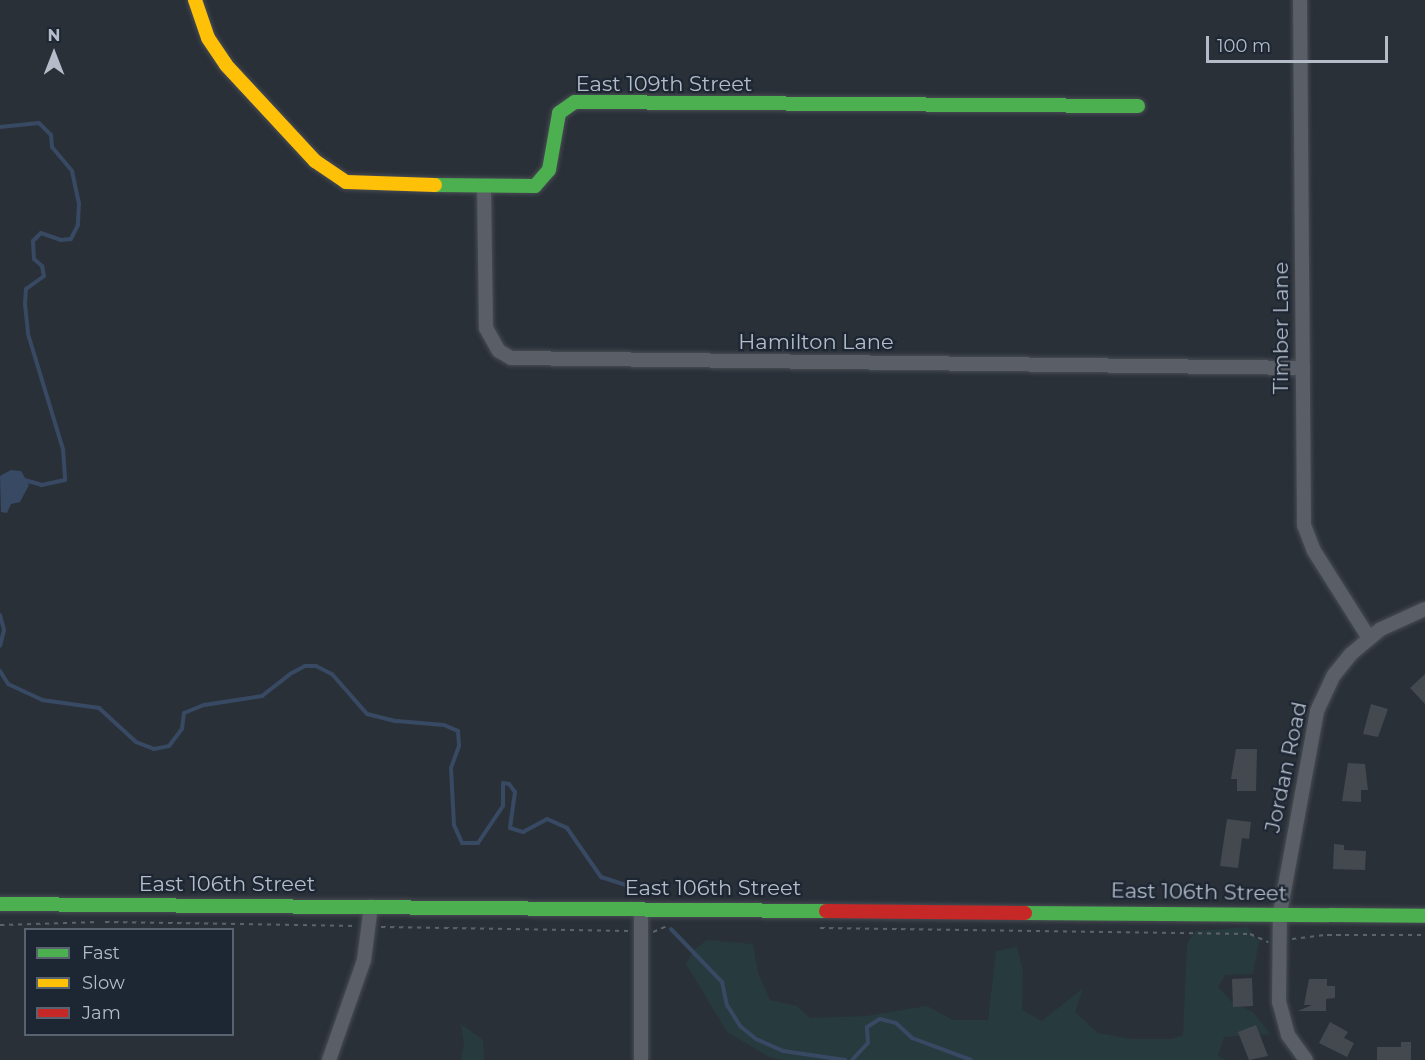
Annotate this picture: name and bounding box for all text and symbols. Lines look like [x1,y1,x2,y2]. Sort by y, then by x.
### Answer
north arrow [24,24,84,84]
scale bar [1209,24,1390,62]
text: N [48,26,60,45]
text: 100 m [1217,35,1271,57]
street label: East 109th Street [576,71,752,97]
street label: Timber Lane [1268,262,1294,394]
street label: Hamilton Lane [738,329,894,355]
street label: Jordan Road [1260,699,1312,835]
street label: East 106th Street [139,871,315,897]
street label: East 106th Street [625,875,801,901]
street label: East 106th Street [1111,878,1287,906]
legend [24,928,234,1036]
text: Fast [82,942,120,964]
text: Slow [82,972,125,994]
text: Jam [82,1002,121,1024]

